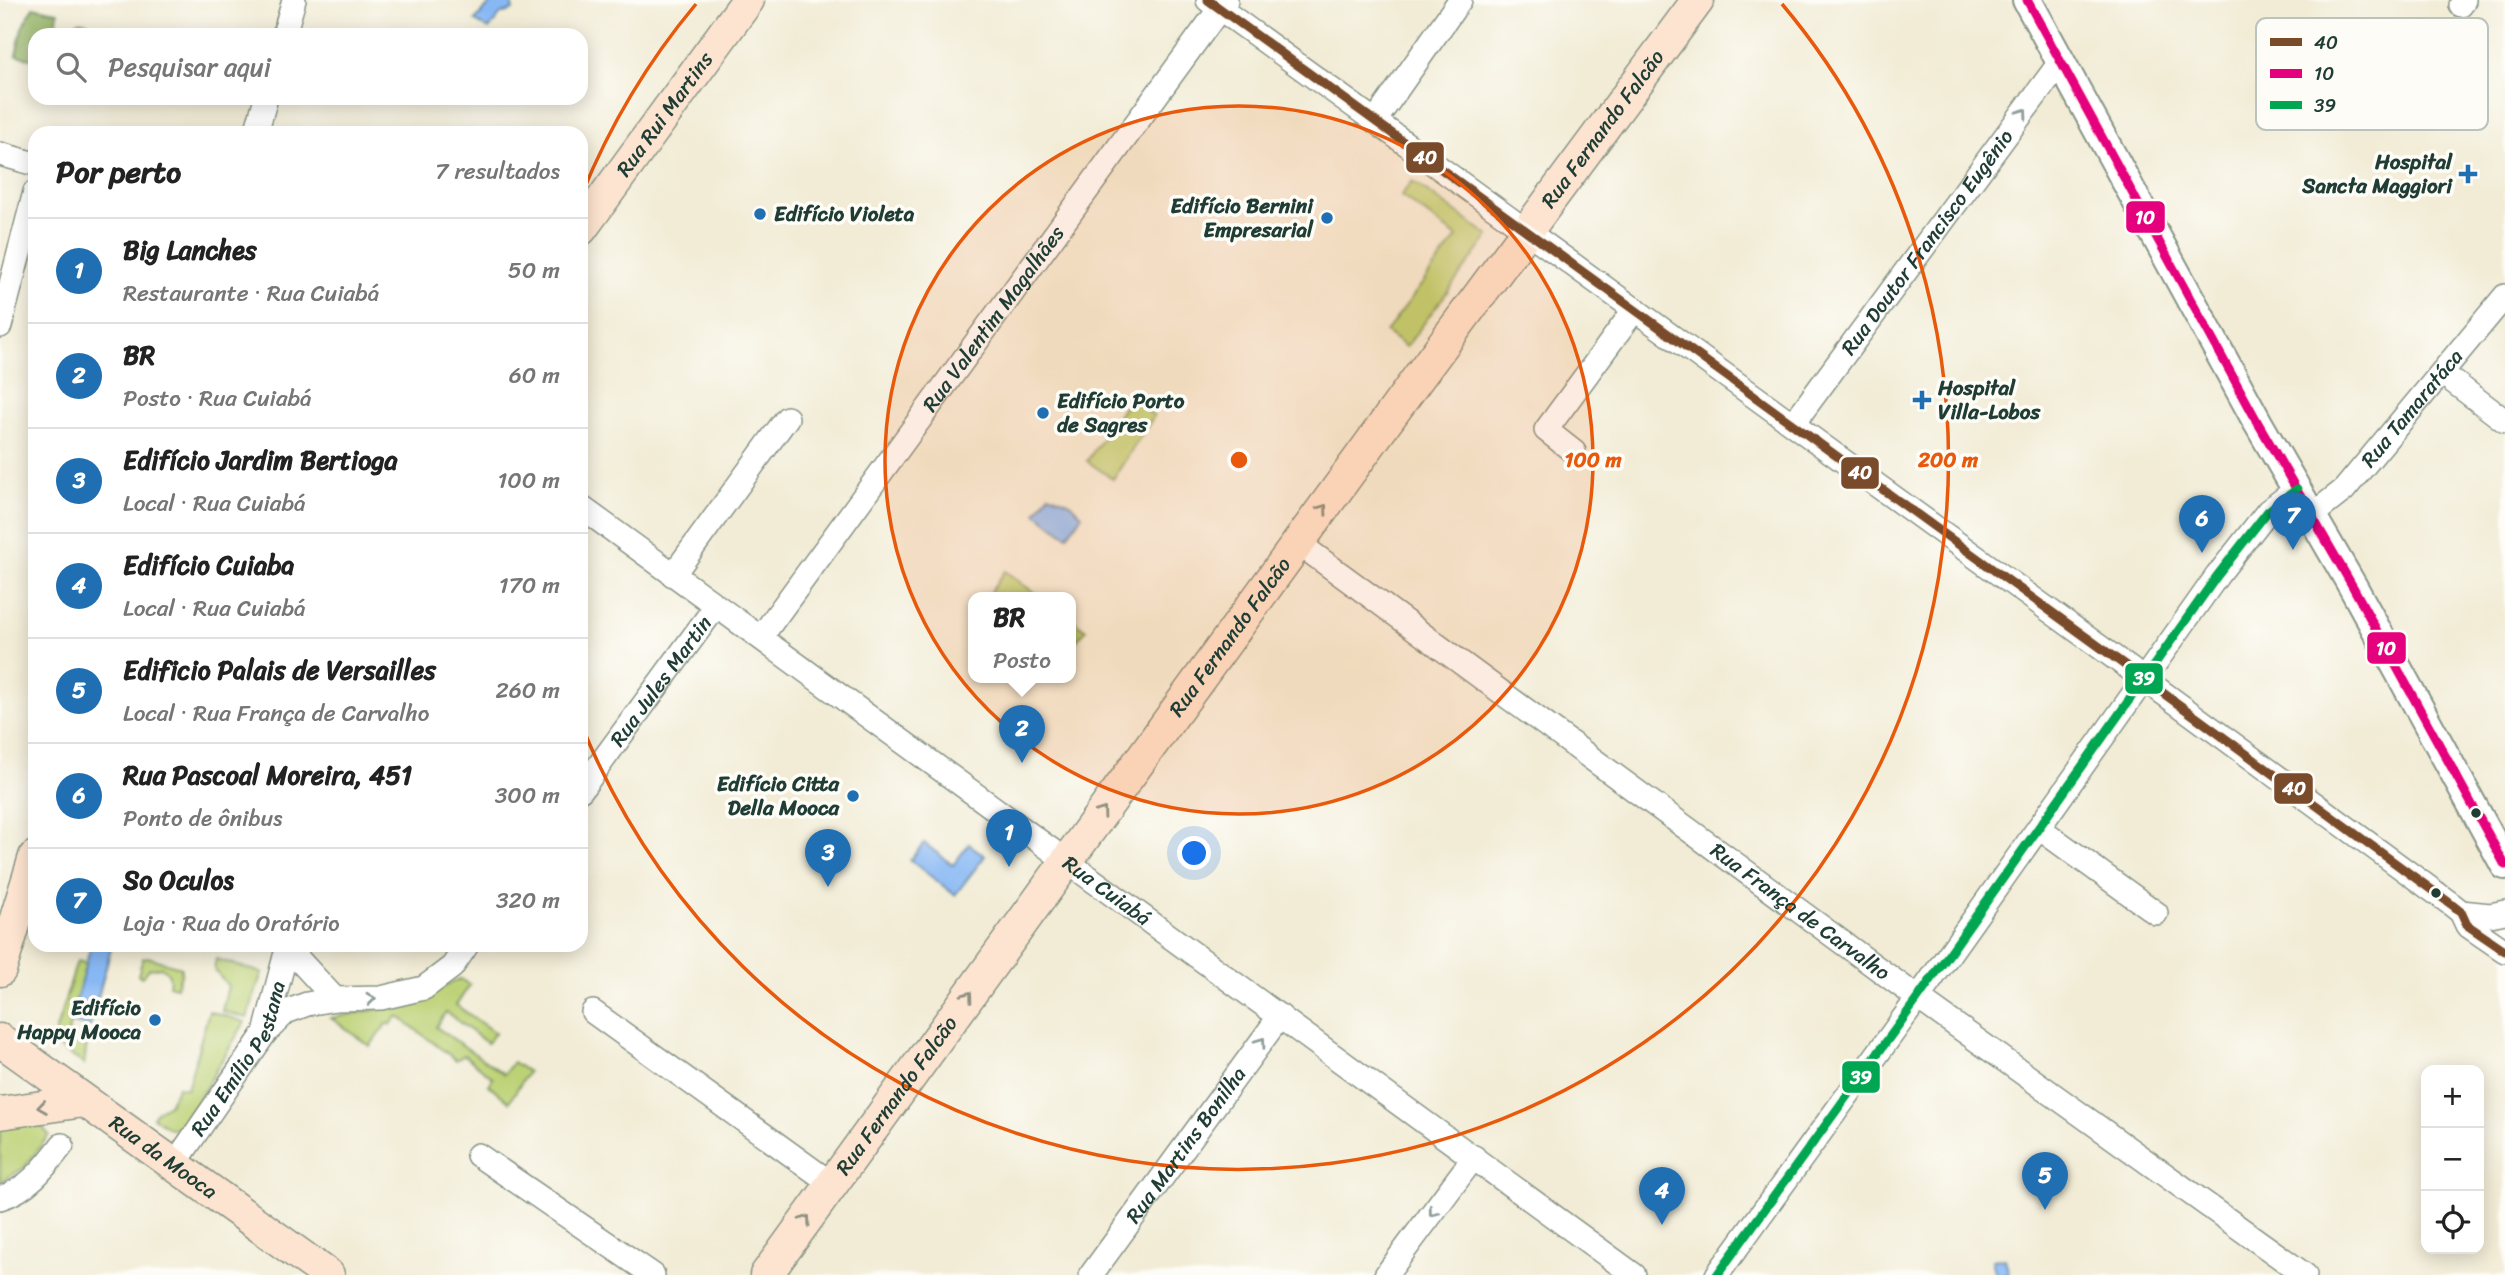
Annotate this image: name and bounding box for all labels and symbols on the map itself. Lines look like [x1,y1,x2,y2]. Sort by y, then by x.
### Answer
legend [2256,18,2488,130]
text: 40 [2314,26,2338,59]
street label: Rua Fernando Falcão [1531,41,1675,217]
street label: Rua Rui Martins [606,43,724,185]
text: 10 [2314,57,2334,90]
text: 39 [2314,89,2336,122]
one-way arrow [2014,108,2027,121]
street label: Rua Doutor Francisco Eugênio [1831,120,2024,364]
line badge: 40 [1405,141,1445,174]
text: 40 [1412,141,1437,174]
place label: Hospital Sancta Maggiori [2301,143,2453,205]
marker: Hospital Sancta Maggiori [2458,164,2478,184]
place label: Edifício Bernini Empresarial [1170,187,1314,249]
place label: Edifício Violeta [774,195,915,233]
line badge: 10 [2125,200,2166,234]
text: 10 [2135,201,2155,234]
marker: Edifício Violeta [752,206,768,222]
marker: Edifício Bernini Empresarial [1319,210,1335,226]
street label: Rua Valentim Magalhães [912,217,1075,420]
street label: Rua Tamaratáca [2351,340,2473,476]
place label: Hospital Villa-Lobos [1937,369,2042,431]
place label: Edifício Porto de Sagres [1057,382,1185,444]
marker: Hospital Villa-Lobos [1912,390,1932,410]
marker: Edifício Porto de Sagres [1035,405,1051,421]
text: 100 m [1564,441,1622,479]
text: 200 m [1917,441,1979,479]
centre of rings [1227,448,1251,472]
line badge: 40 [1840,456,1880,490]
text: 40 [1847,456,1872,489]
pin: 7 [2270,492,2316,550]
pin: 6 [2179,495,2225,553]
one-way arrow [1314,504,1327,517]
street label: Rua Fernando Falcão [1159,548,1301,725]
street label: Rua Jules Martin [600,607,722,755]
line badge: 10 [2366,631,2407,665]
text: 10 [2376,632,2396,665]
line badge: 39 [2124,662,2164,695]
text: 39 [2132,662,2155,695]
pin: 2 [999,705,1045,763]
place label: Edifício Citta Della Mooca [717,765,840,827]
line badge: 40 [2273,772,2314,805]
text: 40 [2281,772,2306,805]
marker: Edifício Citta Della Mooca [845,788,861,804]
unlabelled marker [2469,806,2483,820]
one-way arrow [1094,807,1106,820]
pin: 1 [986,809,1032,867]
pin: 3 [805,829,851,887]
street label: Rua França de Carvalho [1702,832,1899,991]
your location [1177,836,1211,870]
street label: Rua Cuiabá [1054,845,1160,937]
unlabelled marker [2429,886,2443,900]
street label: Rua Emílio Pestana [180,976,297,1144]
place label: Edifício Happy Mooca [16,989,142,1051]
one-way arrow [960,991,972,1004]
one-way arrow [366,992,377,1007]
street label: Rua Fernando Falcão [825,1007,968,1184]
marker: Edifício Happy Mooca [147,1012,163,1028]
one-way arrow [1253,1037,1266,1050]
street label: Rua Martins Bonilha [1115,1058,1257,1232]
line badge: 39 [1841,1060,1881,1094]
text: 39 [1849,1061,1872,1094]
one-way arrow [36,1099,48,1114]
street label: Rua da Mooca [101,1105,226,1210]
pin: 5 [2022,1152,2068,1210]
pin: 4 [1639,1167,1685,1225]
one-way arrow [1429,1204,1442,1217]
one-way arrow [798,1215,810,1228]

